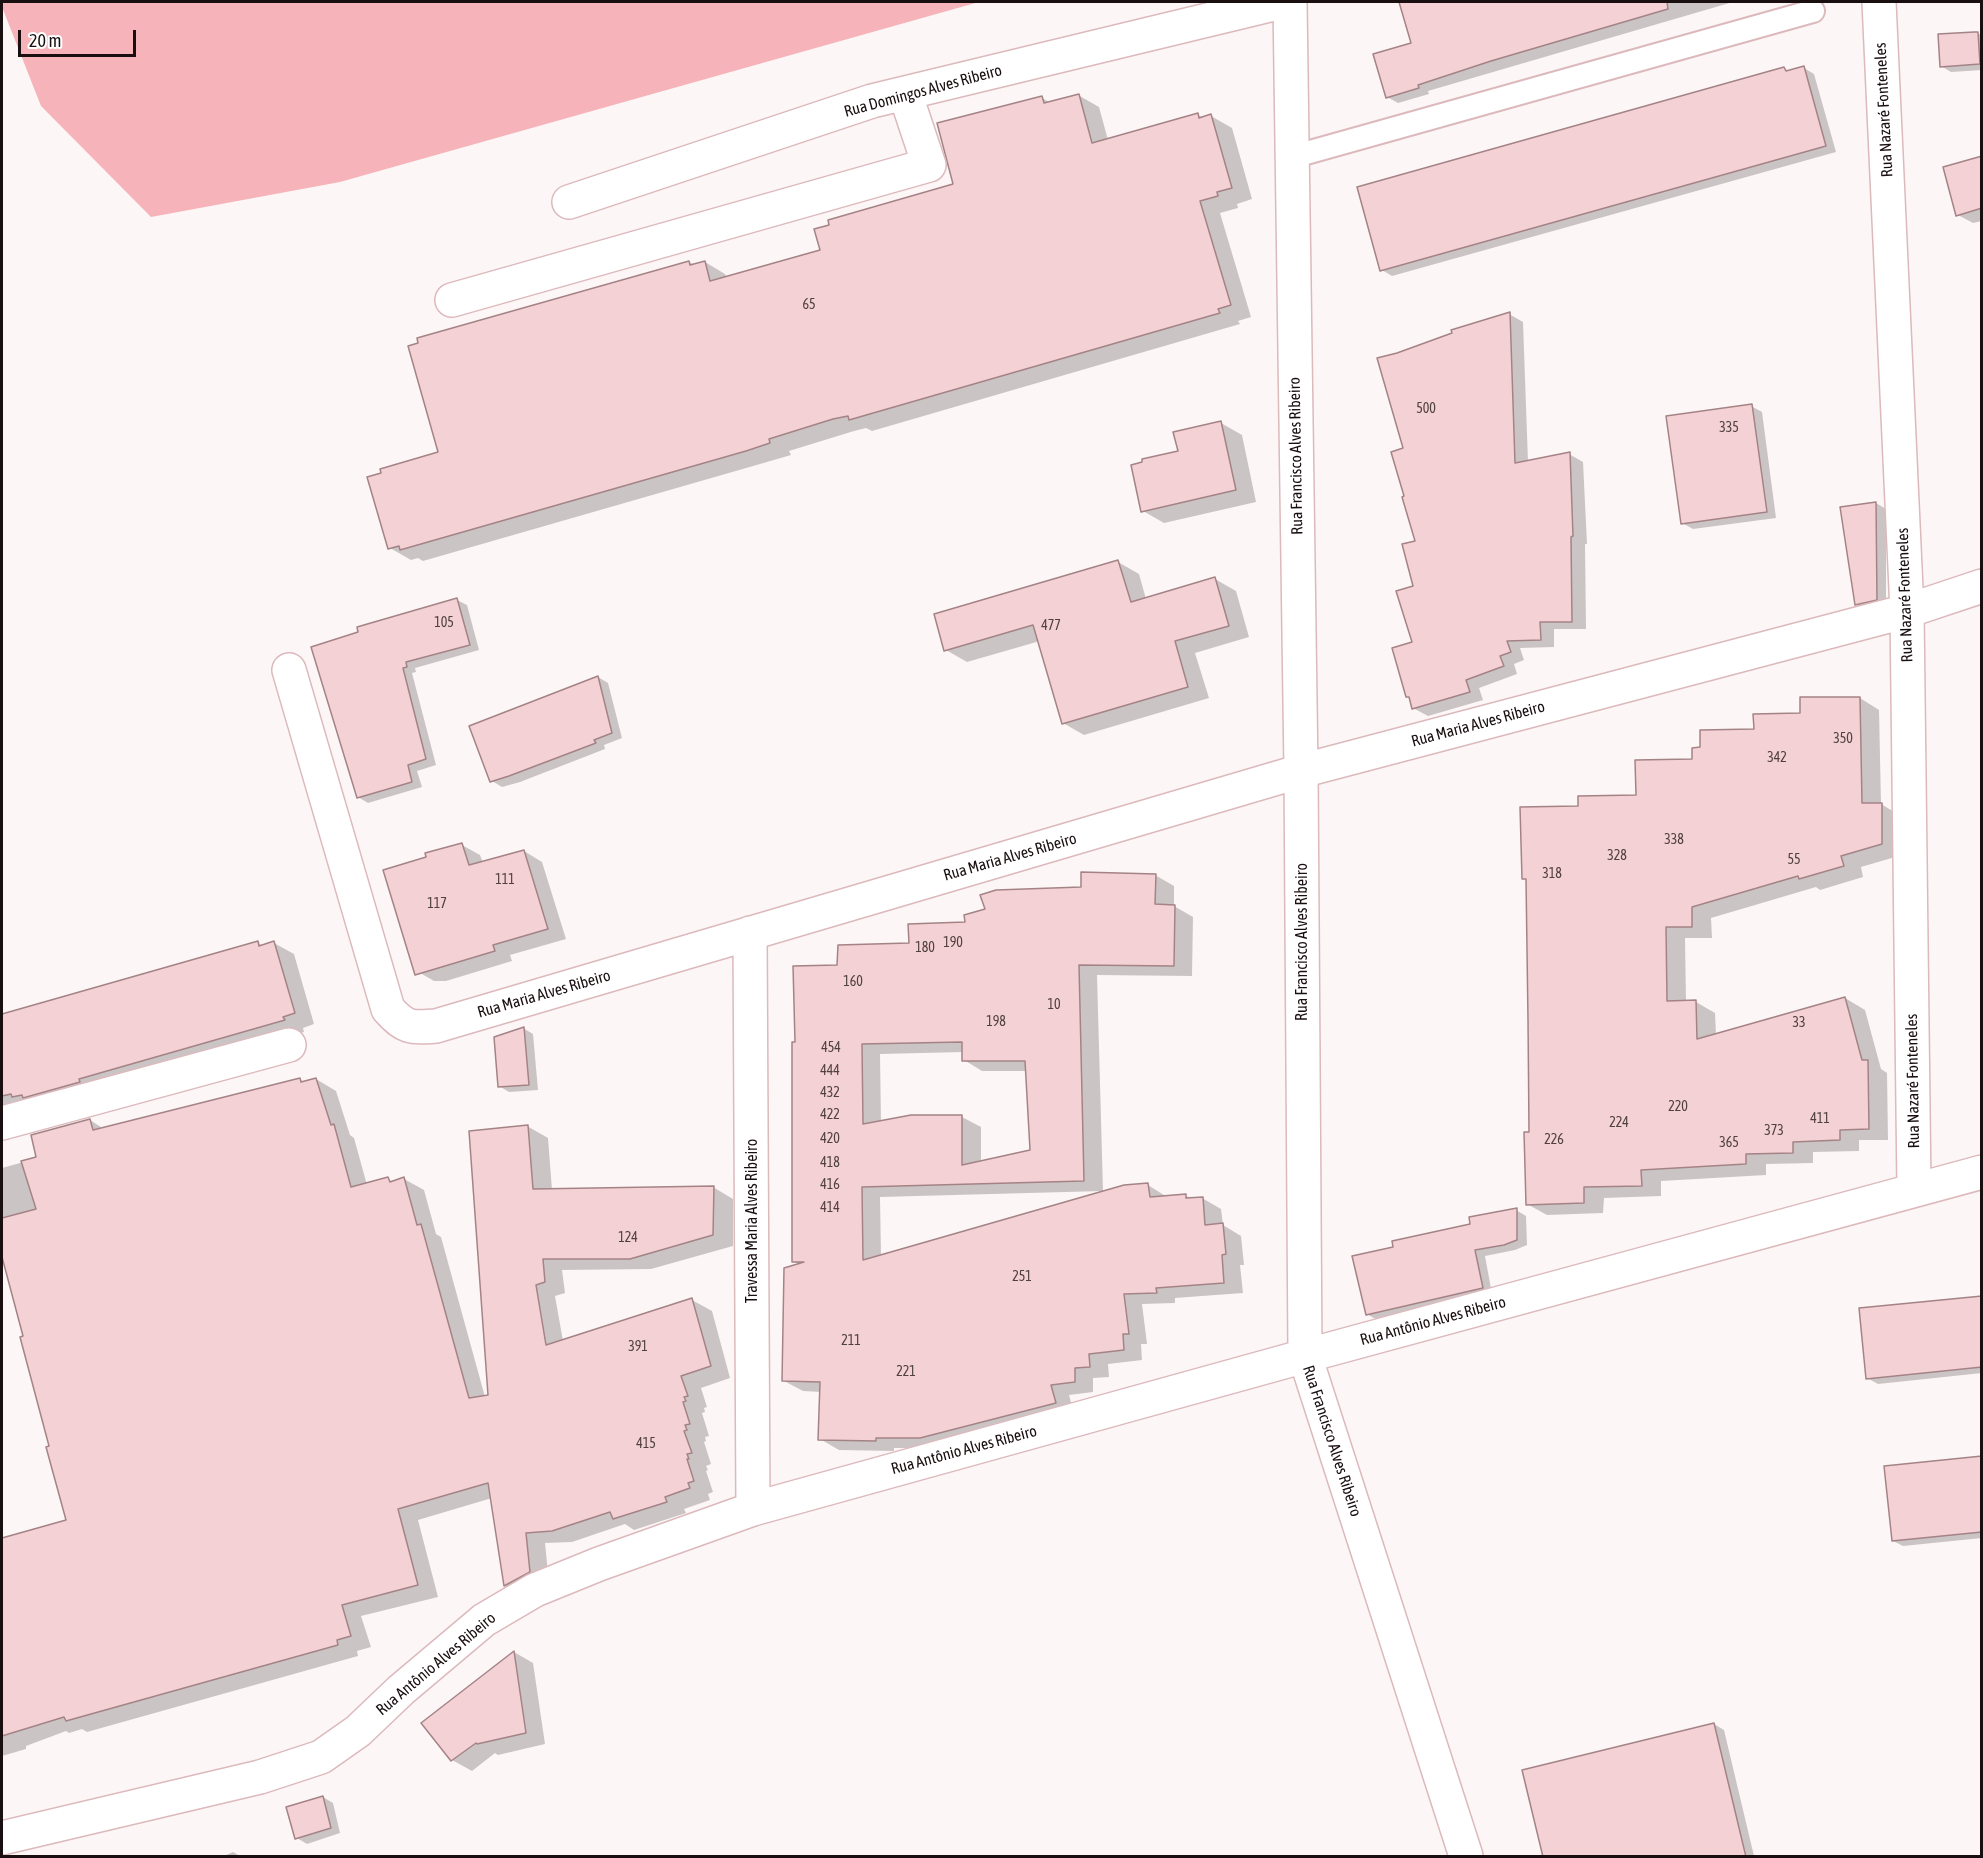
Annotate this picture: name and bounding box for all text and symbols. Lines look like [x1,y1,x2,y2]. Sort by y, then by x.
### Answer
scale bar [21,18,140,56]
text: 20 m [29,30,61,51]
street label: Rua Nazaré Fonteneles [1871,42,1897,178]
street label: Rua Domingos Alves Ribeiro [842,61,1004,121]
house number: 65 [802,297,816,313]
street label: Rua Francisco Alves Ribeiro [1285,377,1307,535]
house number: 500 [1416,401,1436,417]
house number: 335 [1719,420,1739,436]
street label: Rua Nazaré Fonteneles [1893,527,1917,663]
house number: 105 [434,615,454,631]
house number: 477 [1041,618,1061,634]
street label: Rua Maria Alves Ribeiro [1409,697,1547,751]
house number: 350 [1833,731,1853,747]
house number: 342 [1767,750,1787,766]
street label: Rua Maria Alves Ribeiro [941,829,1079,885]
house number: 338 [1664,832,1684,848]
house number: 328 [1607,848,1627,864]
house number: 55 [1787,852,1801,868]
street label: Rua Francisco Alves Ribeiro [1292,863,1312,1021]
house number: 318 [1542,866,1562,882]
house number: 111 [495,872,515,888]
house number: 117 [427,896,447,912]
house number: 190 [943,935,963,951]
house number: 180 [915,940,935,956]
street label: Rua Maria Alves Ribeiro [475,966,613,1022]
house number: 160 [843,974,863,990]
house number: 10 [1047,997,1061,1013]
street label: Rua Nazaré Fonteneles [1902,1013,1924,1149]
house number: 198 [986,1014,1006,1030]
house number: 33 [1792,1015,1806,1031]
house number: 454 [821,1040,841,1056]
house number: 444 [820,1063,840,1079]
house number: 432 [820,1085,840,1101]
house number: 220 [1668,1099,1688,1115]
house number: 422 [820,1107,840,1123]
house number: 411 [1810,1111,1830,1127]
house number: 224 [1609,1115,1629,1131]
house number: 373 [1764,1123,1784,1139]
house number: 420 [820,1131,840,1147]
house number: 226 [1544,1132,1564,1148]
house number: 365 [1719,1135,1739,1151]
street label: Travessa Maria Alves Ribeiro [742,1139,762,1303]
house number: 418 [820,1155,840,1171]
house number: 416 [820,1177,840,1193]
house number: 414 [820,1200,840,1216]
house number: 124 [618,1230,638,1246]
house number: 251 [1012,1269,1032,1285]
street label: Rua Antônio Alves Ribeiro [1358,1292,1508,1350]
house number: 211 [841,1333,861,1349]
house number: 391 [628,1339,648,1355]
street label: Rua Francisco Alves Ribeiro [1298,1363,1366,1519]
house number: 221 [896,1364,916,1380]
street label: Rua Antônio Alves Ribeiro [889,1421,1039,1479]
house number: 415 [636,1436,656,1452]
street label: Rua Antônio Alves Ribeiro [372,1608,500,1720]

